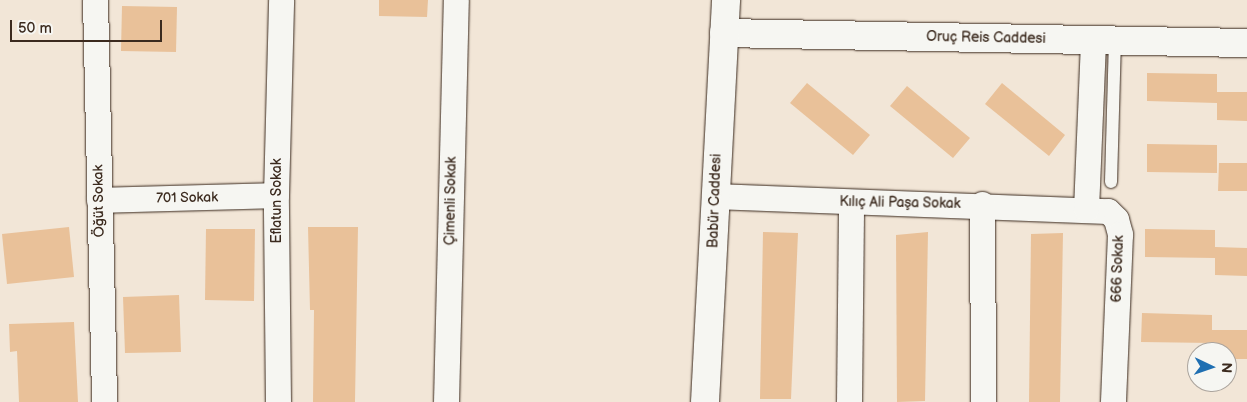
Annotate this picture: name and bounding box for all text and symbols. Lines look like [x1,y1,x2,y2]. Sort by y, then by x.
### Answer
scale bar [12,10,165,42]
text: 50 m [18,19,52,38]
street label: Oruç Reis Caddesi [926,29,1046,47]
street label: Babür Caddesi [705,154,725,248]
street label: Çimenli Sokak [442,156,460,246]
street label: Eflatun Sokak [269,158,285,244]
street label: Öğüt Sokak [90,164,108,238]
street label: 701 Sokak [156,189,218,207]
street label: Kılıç Ali Paşa Sokak [839,194,961,212]
street label: 666 Sokak [1108,235,1128,303]
north arrow [1187,342,1237,392]
text: N [1218,362,1235,373]

